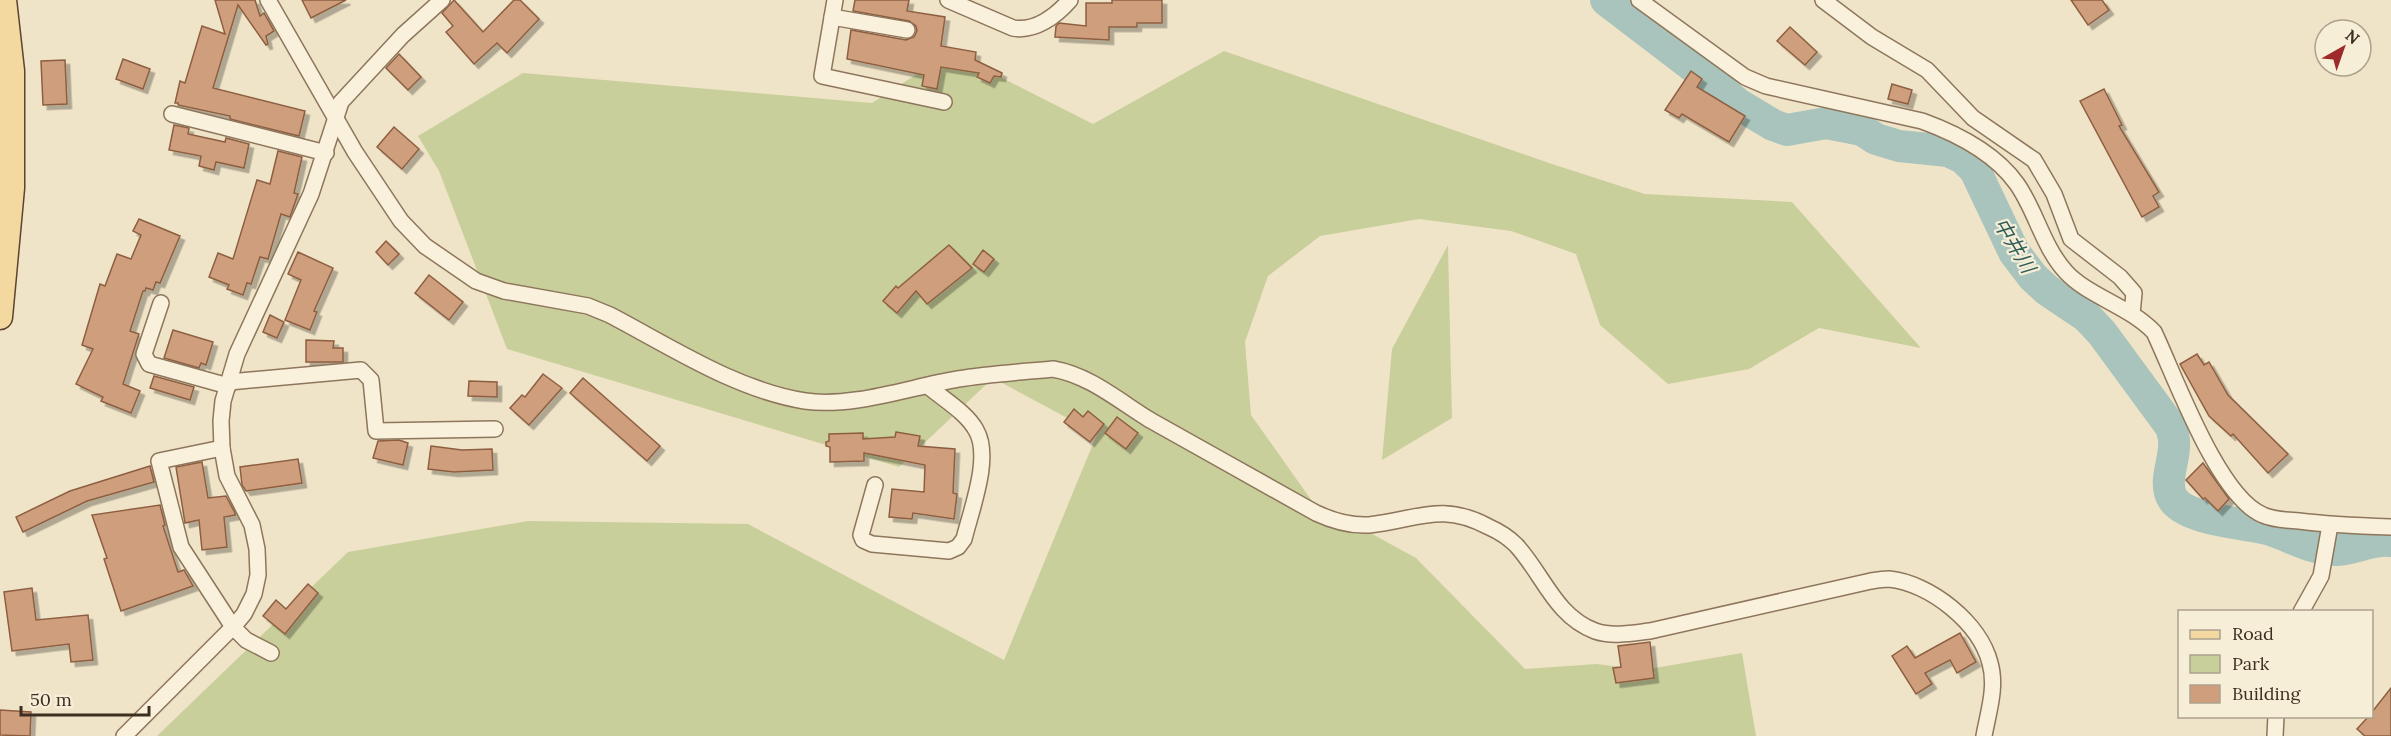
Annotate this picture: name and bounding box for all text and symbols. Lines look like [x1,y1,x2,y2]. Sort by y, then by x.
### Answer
north arrow [2313,18,2373,78]
text: N [2341,25,2364,48]
water label: 中井川 [1989,213,2042,279]
legend [2178,610,2373,718]
text: Road [2232,622,2274,645]
text: Park [2232,652,2270,675]
scale bar [21,679,148,717]
text: Building [2232,682,2302,705]
text: 50 m [30,688,72,711]

